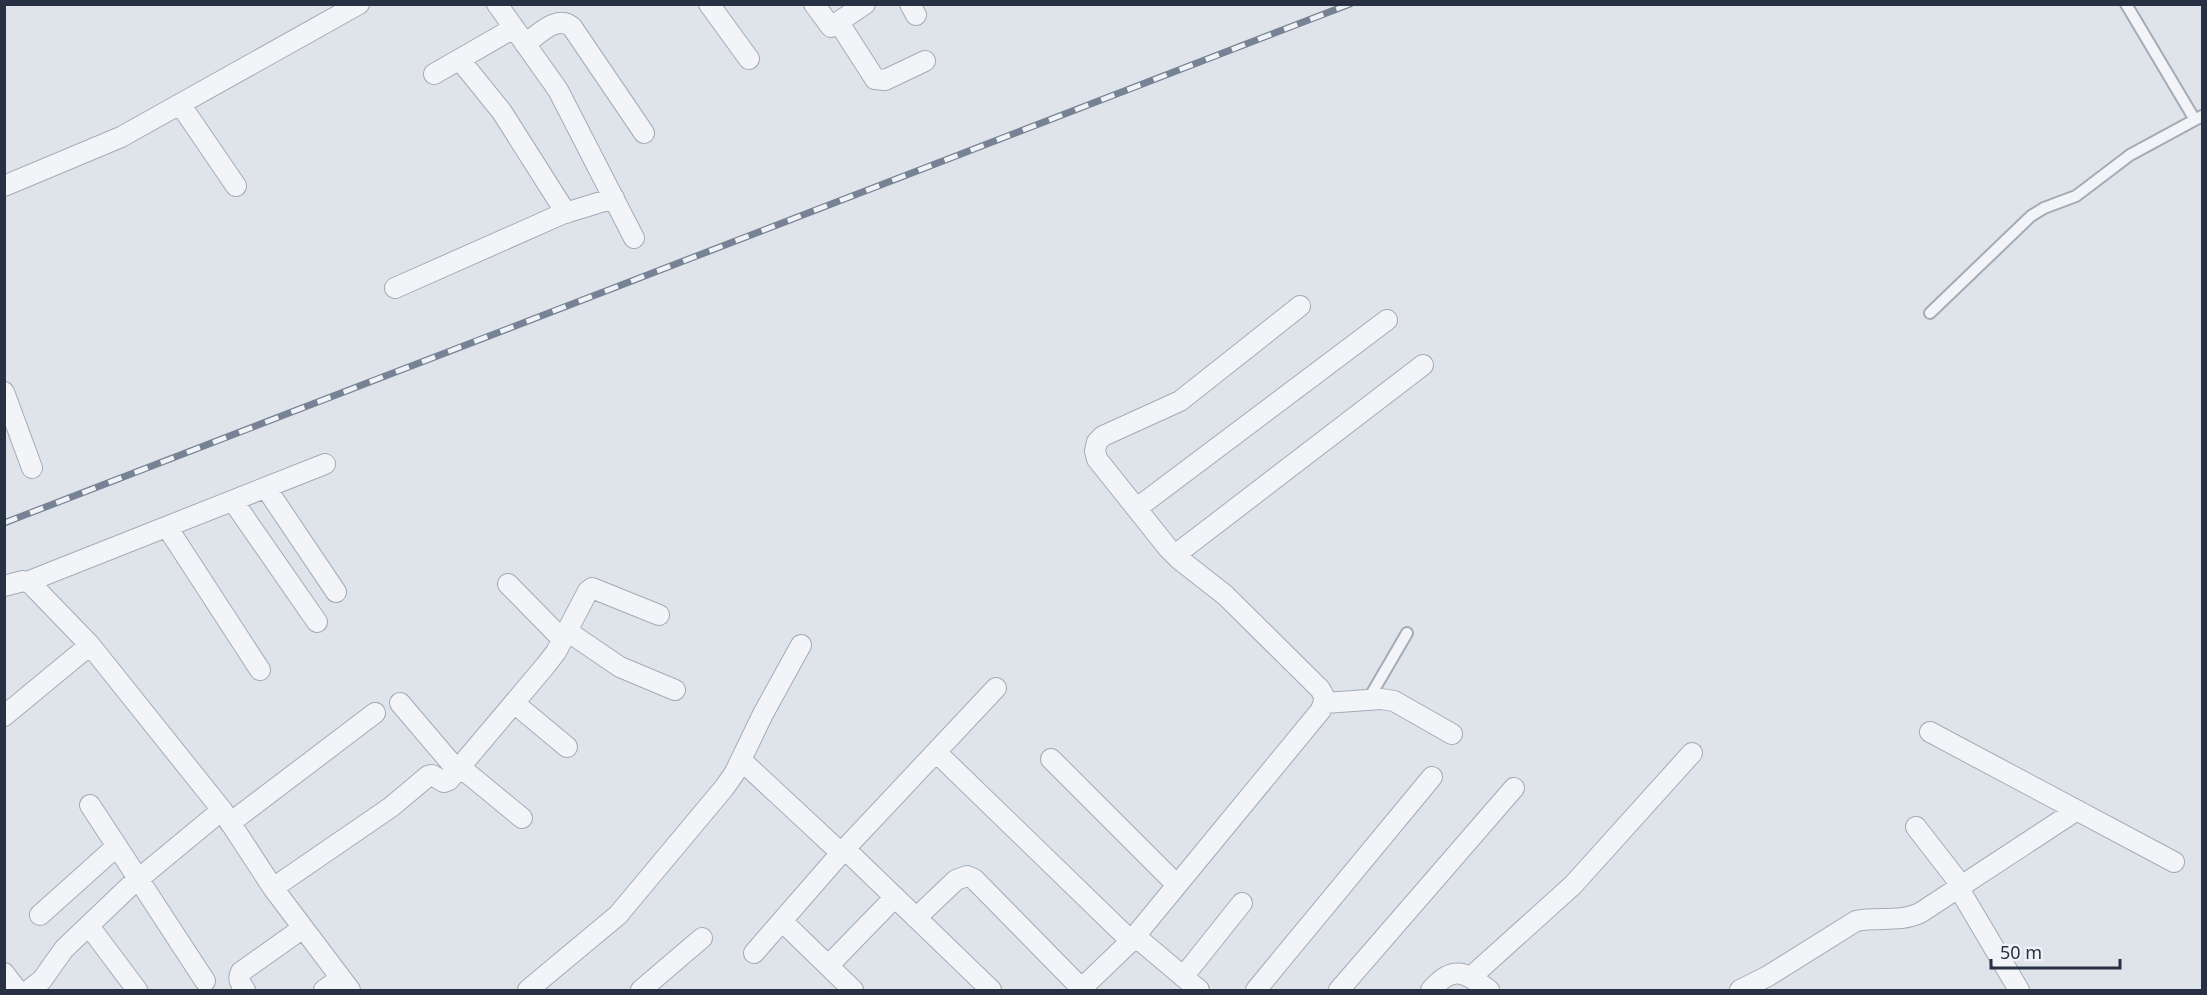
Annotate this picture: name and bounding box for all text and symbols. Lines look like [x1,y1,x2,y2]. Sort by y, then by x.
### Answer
scale bar [1991,932,2120,970]
text: 50 m [2000,940,2042,964]

